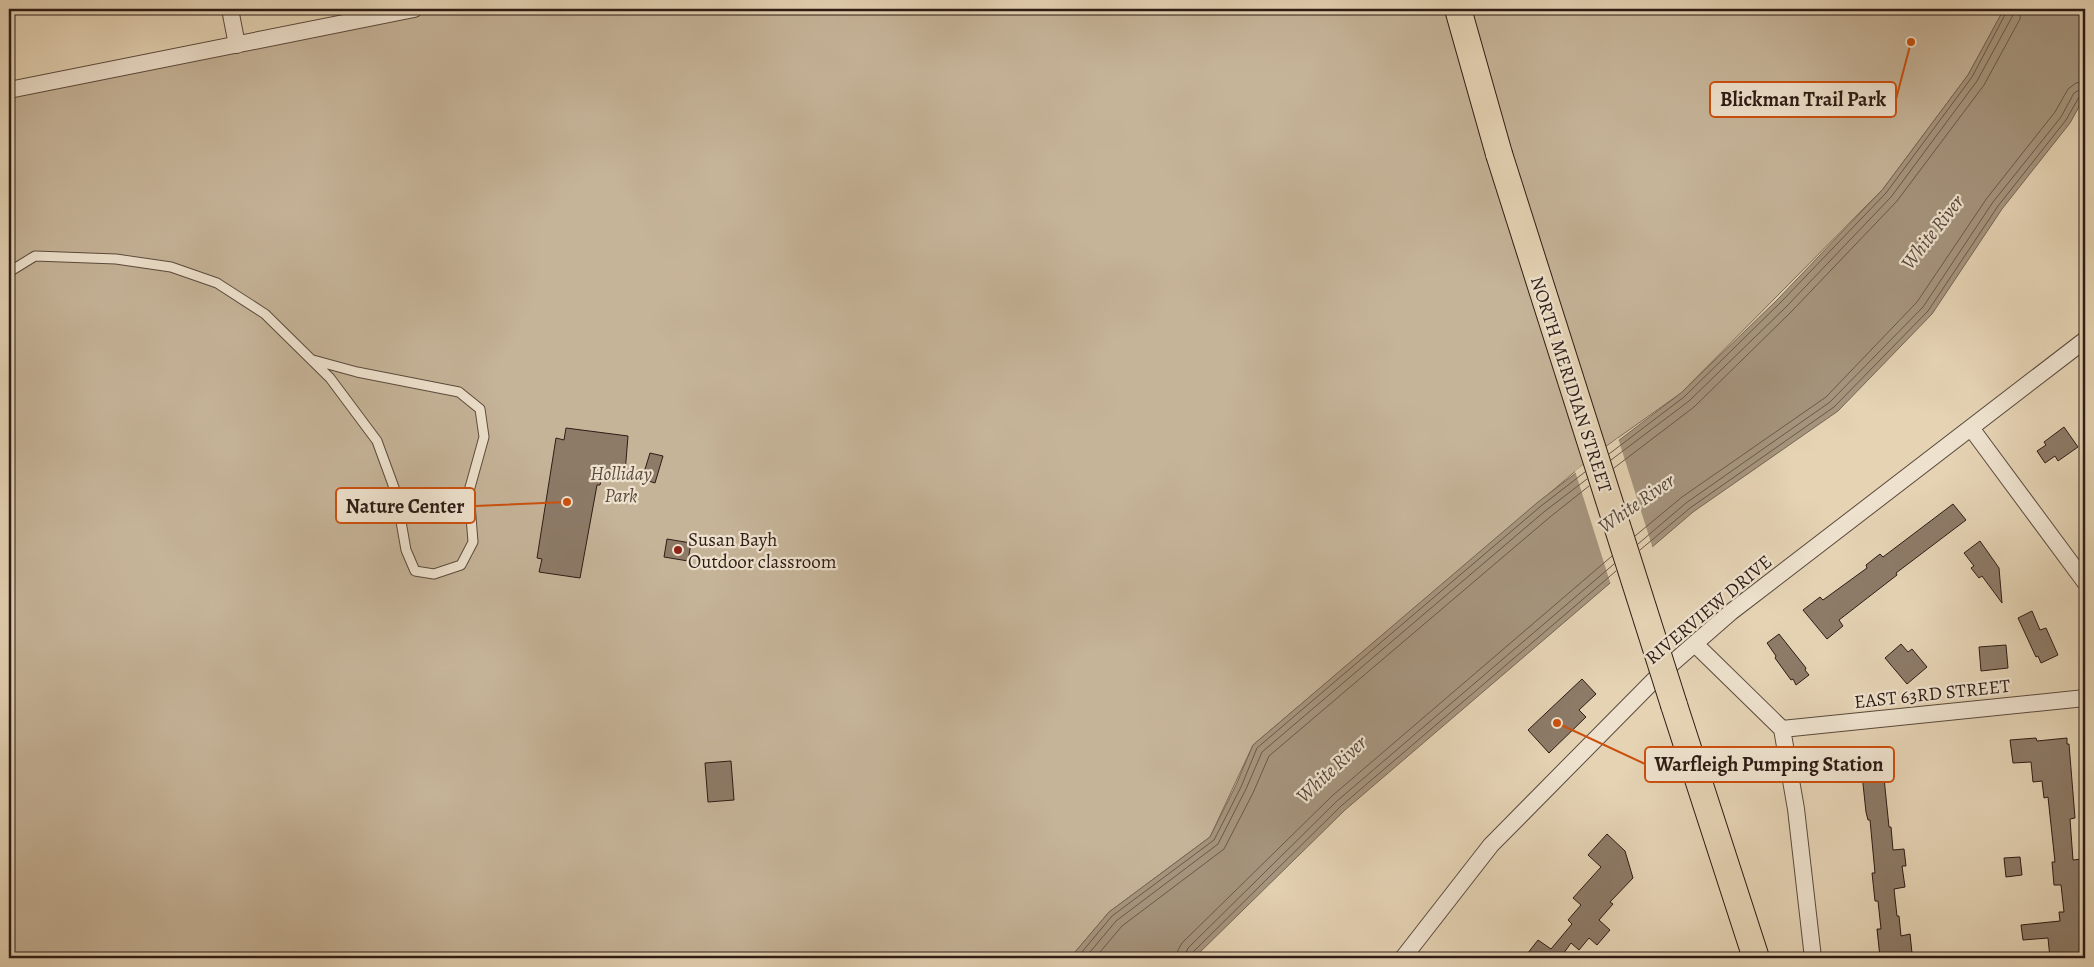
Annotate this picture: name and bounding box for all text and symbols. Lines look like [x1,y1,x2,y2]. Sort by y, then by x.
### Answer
callout: Blickman Trail Park [1710,82,1896,117]
text: Blickman Trail Park [1720,86,1887,113]
water label: White River [1895,189,1971,275]
street label: NORTH MERIDIAN STREET [1524,273,1619,496]
park label: Holliday Park [590,461,652,509]
water label: White River [1593,467,1681,540]
callout: Nature Center [336,488,475,523]
text: Nature Center [346,493,464,520]
place label: Susan Bayh Outdoor classroom [688,527,837,575]
marker: Susan Bayh Outdoor classroom [672,544,684,556]
street label: RIVERVIEW DRIVE [1640,549,1778,671]
street label: EAST 63RD STREET [1853,673,2012,715]
water label: White River [1290,729,1373,809]
callout: Warfleigh Pumping Station [1645,747,1894,782]
text: Warfleigh Pumping Station [1653,751,1884,778]

